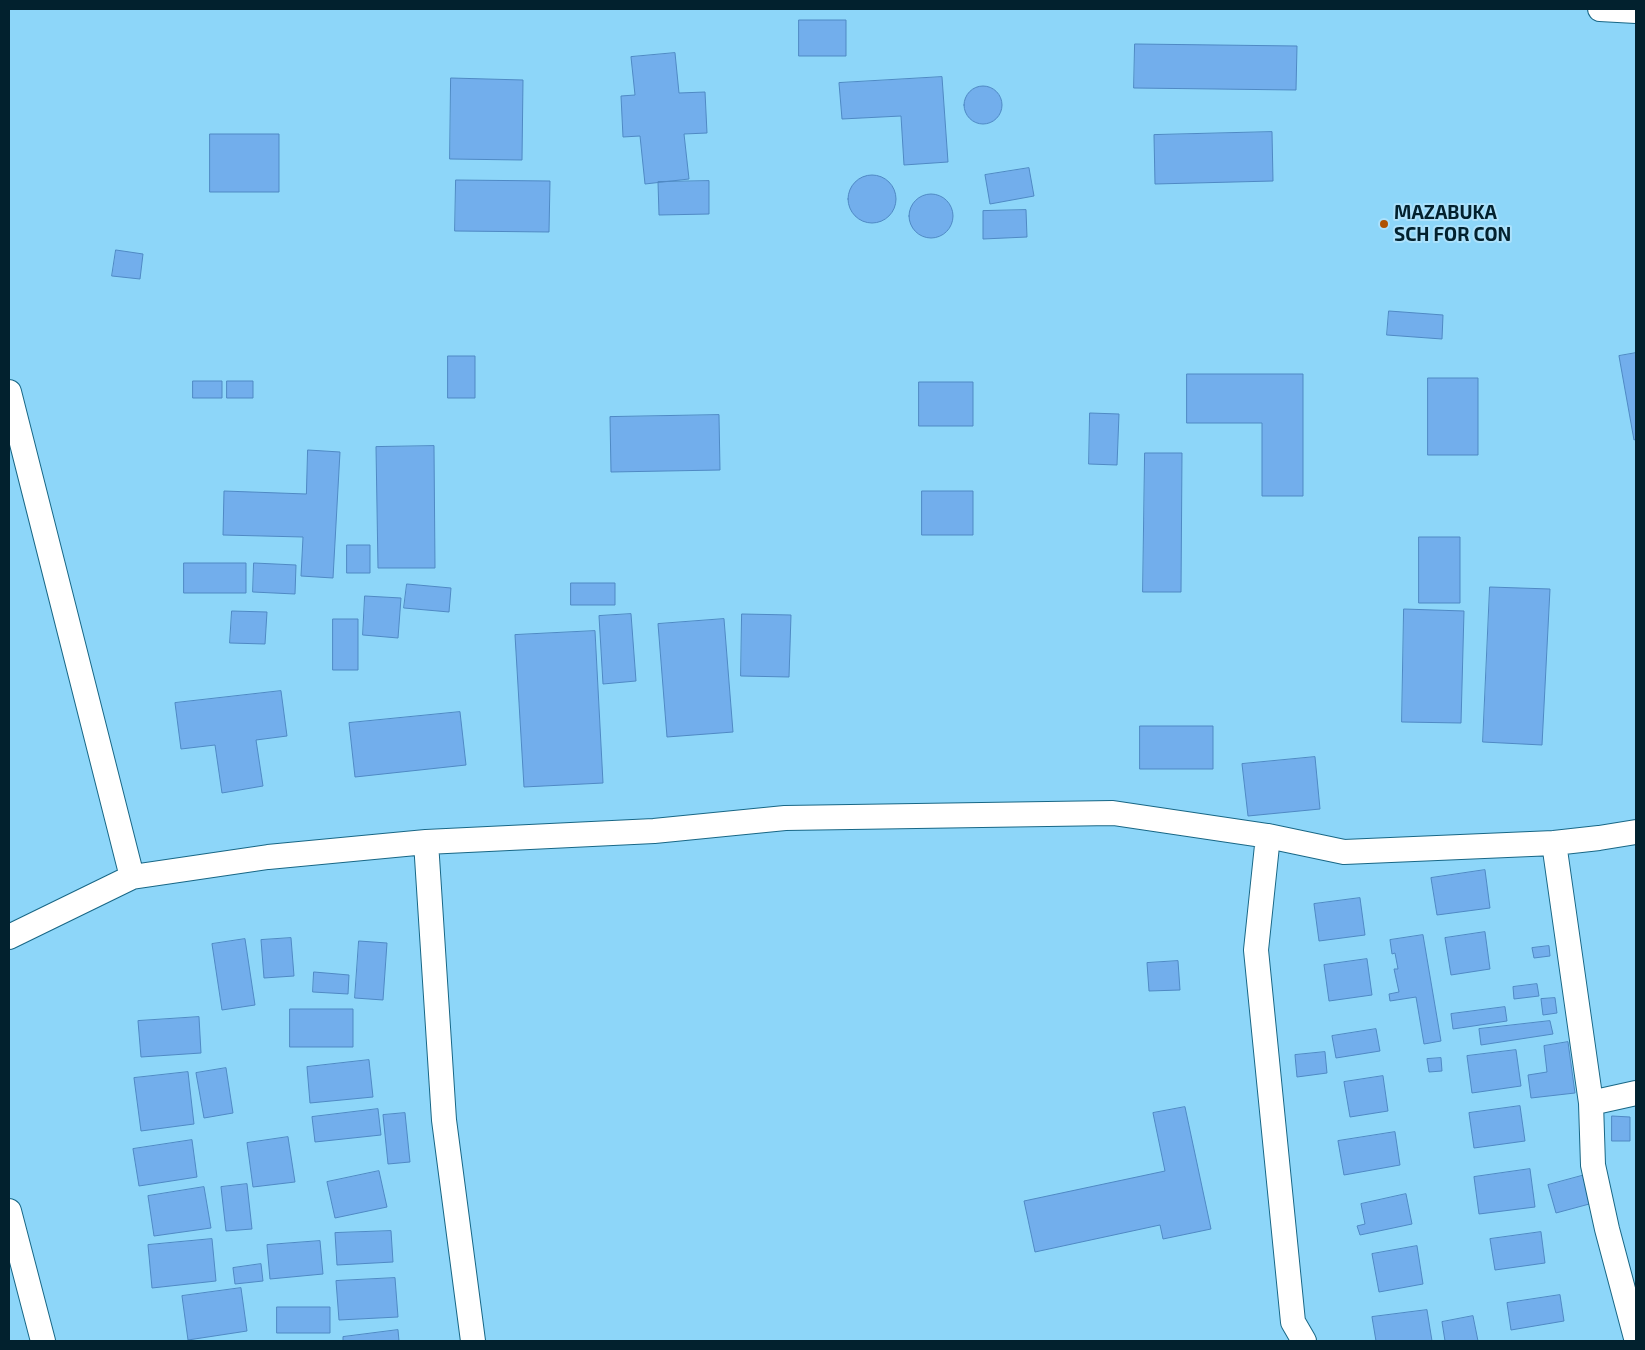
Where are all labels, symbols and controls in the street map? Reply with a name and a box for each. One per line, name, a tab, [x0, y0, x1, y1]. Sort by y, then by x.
place label: MAZABUKA SCH FOR CON	[1394, 202, 1511, 246]
marker: MAZABUKA SCH FOR CON	[1378, 218, 1390, 230]

